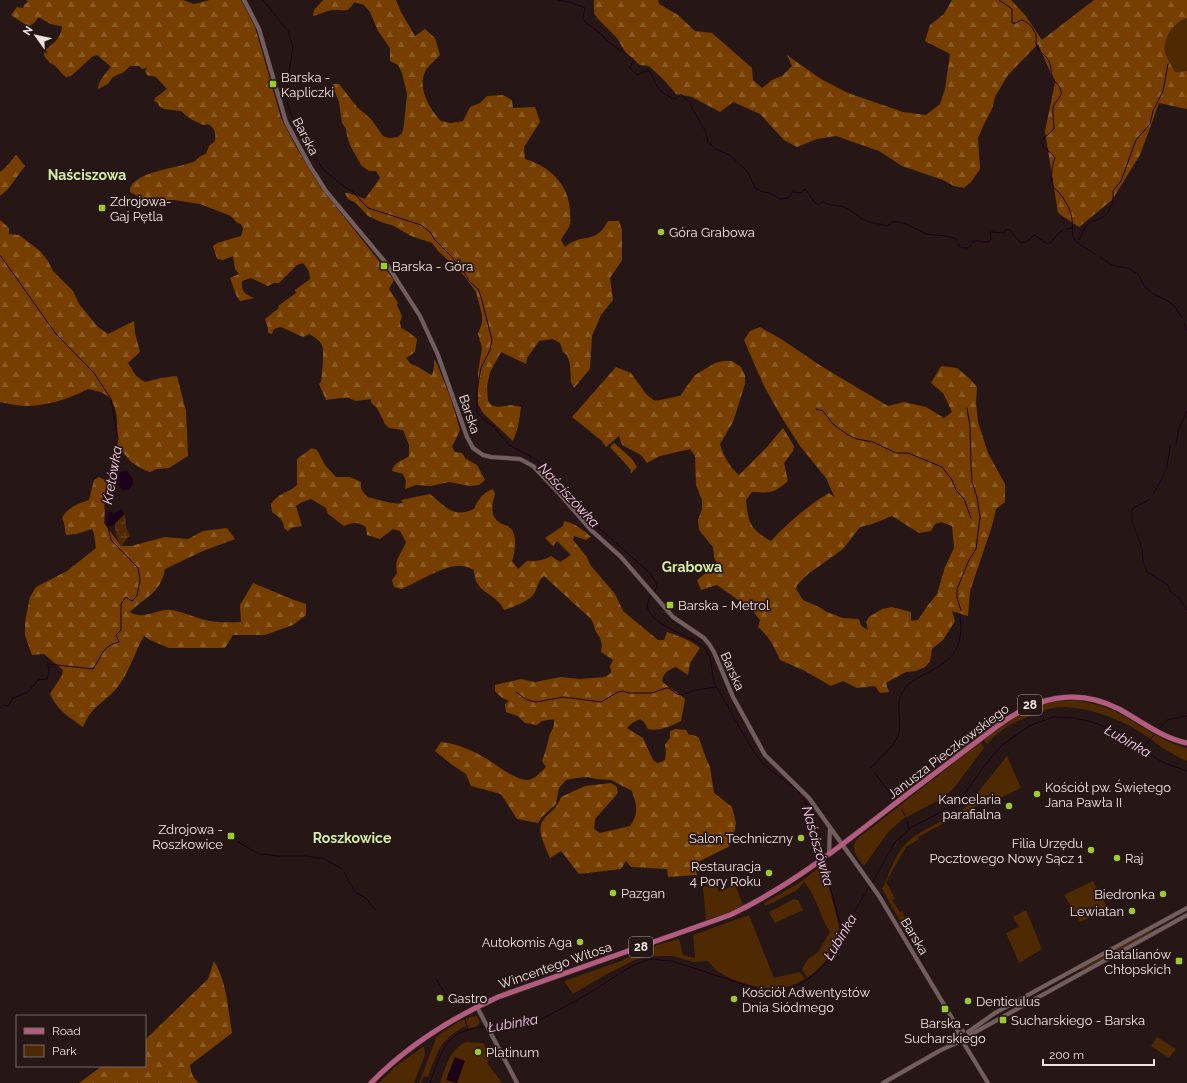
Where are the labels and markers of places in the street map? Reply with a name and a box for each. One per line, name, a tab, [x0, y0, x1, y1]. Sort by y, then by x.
place label: Barska - Kapliczki	[281, 70, 334, 100]
marker: Barska - Kapliczki	[268, 79, 278, 89]
place label: Zdrojowa- Gaj Pętla	[110, 194, 172, 224]
marker: Zdrojowa- Gaj Pętla	[97, 203, 107, 213]
place label: Góra Grabowa	[669, 225, 755, 240]
marker: Góra Grabowa	[656, 227, 666, 237]
place label: Barska - Góra	[392, 259, 473, 274]
marker: Barska - Góra	[379, 261, 389, 271]
place label: Barska - Metrol	[678, 598, 770, 613]
marker: Barska - Metrol	[665, 600, 675, 610]
place label: Kościół pw. Świętego Jana Pawła II	[1045, 779, 1171, 810]
marker: Kościół pw. Świętego Jana Pawła II	[1032, 789, 1042, 799]
place label: Kancelaria parafialna	[938, 792, 1001, 822]
marker: Kancelaria parafialna	[1004, 801, 1014, 811]
place label: Zdrojowa - Roszkowice	[152, 822, 223, 852]
marker: Zdrojowa - Roszkowice	[226, 831, 236, 841]
place label: Salon Techniczny	[689, 831, 793, 846]
marker: Salon Techniczny	[796, 833, 806, 843]
place label: Filia Urzędu Pocztowego Nowy Sącz 1	[930, 836, 1083, 866]
marker: Filia Urzędu Pocztowego Nowy Sącz 1	[1086, 845, 1096, 855]
place label: Raj	[1125, 851, 1143, 866]
marker: Raj	[1112, 853, 1122, 863]
place label: Restauracja 4 Pory Roku	[690, 859, 761, 889]
marker: Restauracja 4 Pory Roku	[764, 868, 774, 878]
place label: Pazgan	[621, 886, 665, 901]
place label: Biedronka	[1094, 887, 1155, 902]
marker: Pazgan	[608, 888, 618, 898]
marker: Biedronka	[1158, 889, 1168, 899]
place label: Lewiatan	[1070, 904, 1124, 919]
marker: Lewiatan	[1127, 906, 1137, 916]
place label: Autokomis Aga	[482, 935, 572, 950]
marker: Autokomis Aga	[575, 937, 585, 947]
place label: Batalianów Chłopskich	[1104, 947, 1171, 977]
marker: Batalianów Chłopskich	[1174, 956, 1184, 966]
place label: Kościół Adwentystów Dnia Siódmego	[742, 985, 870, 1015]
place label: Gastro	[448, 991, 487, 1006]
marker: Gastro	[435, 993, 445, 1003]
marker: Kościół Adwentystów Dnia Siódmego	[729, 994, 739, 1004]
place label: Denticulus	[976, 994, 1040, 1009]
marker: Denticulus	[963, 996, 973, 1006]
marker: Barska - Sucharskiego	[940, 1004, 950, 1014]
place label: Sucharskiego - Barska	[1011, 1013, 1145, 1028]
marker: Sucharskiego - Barska	[998, 1015, 1008, 1025]
place label: Barska - Sucharskiego	[904, 1016, 986, 1046]
place label: Platinum	[486, 1045, 539, 1060]
marker: Platinum	[473, 1047, 483, 1057]

